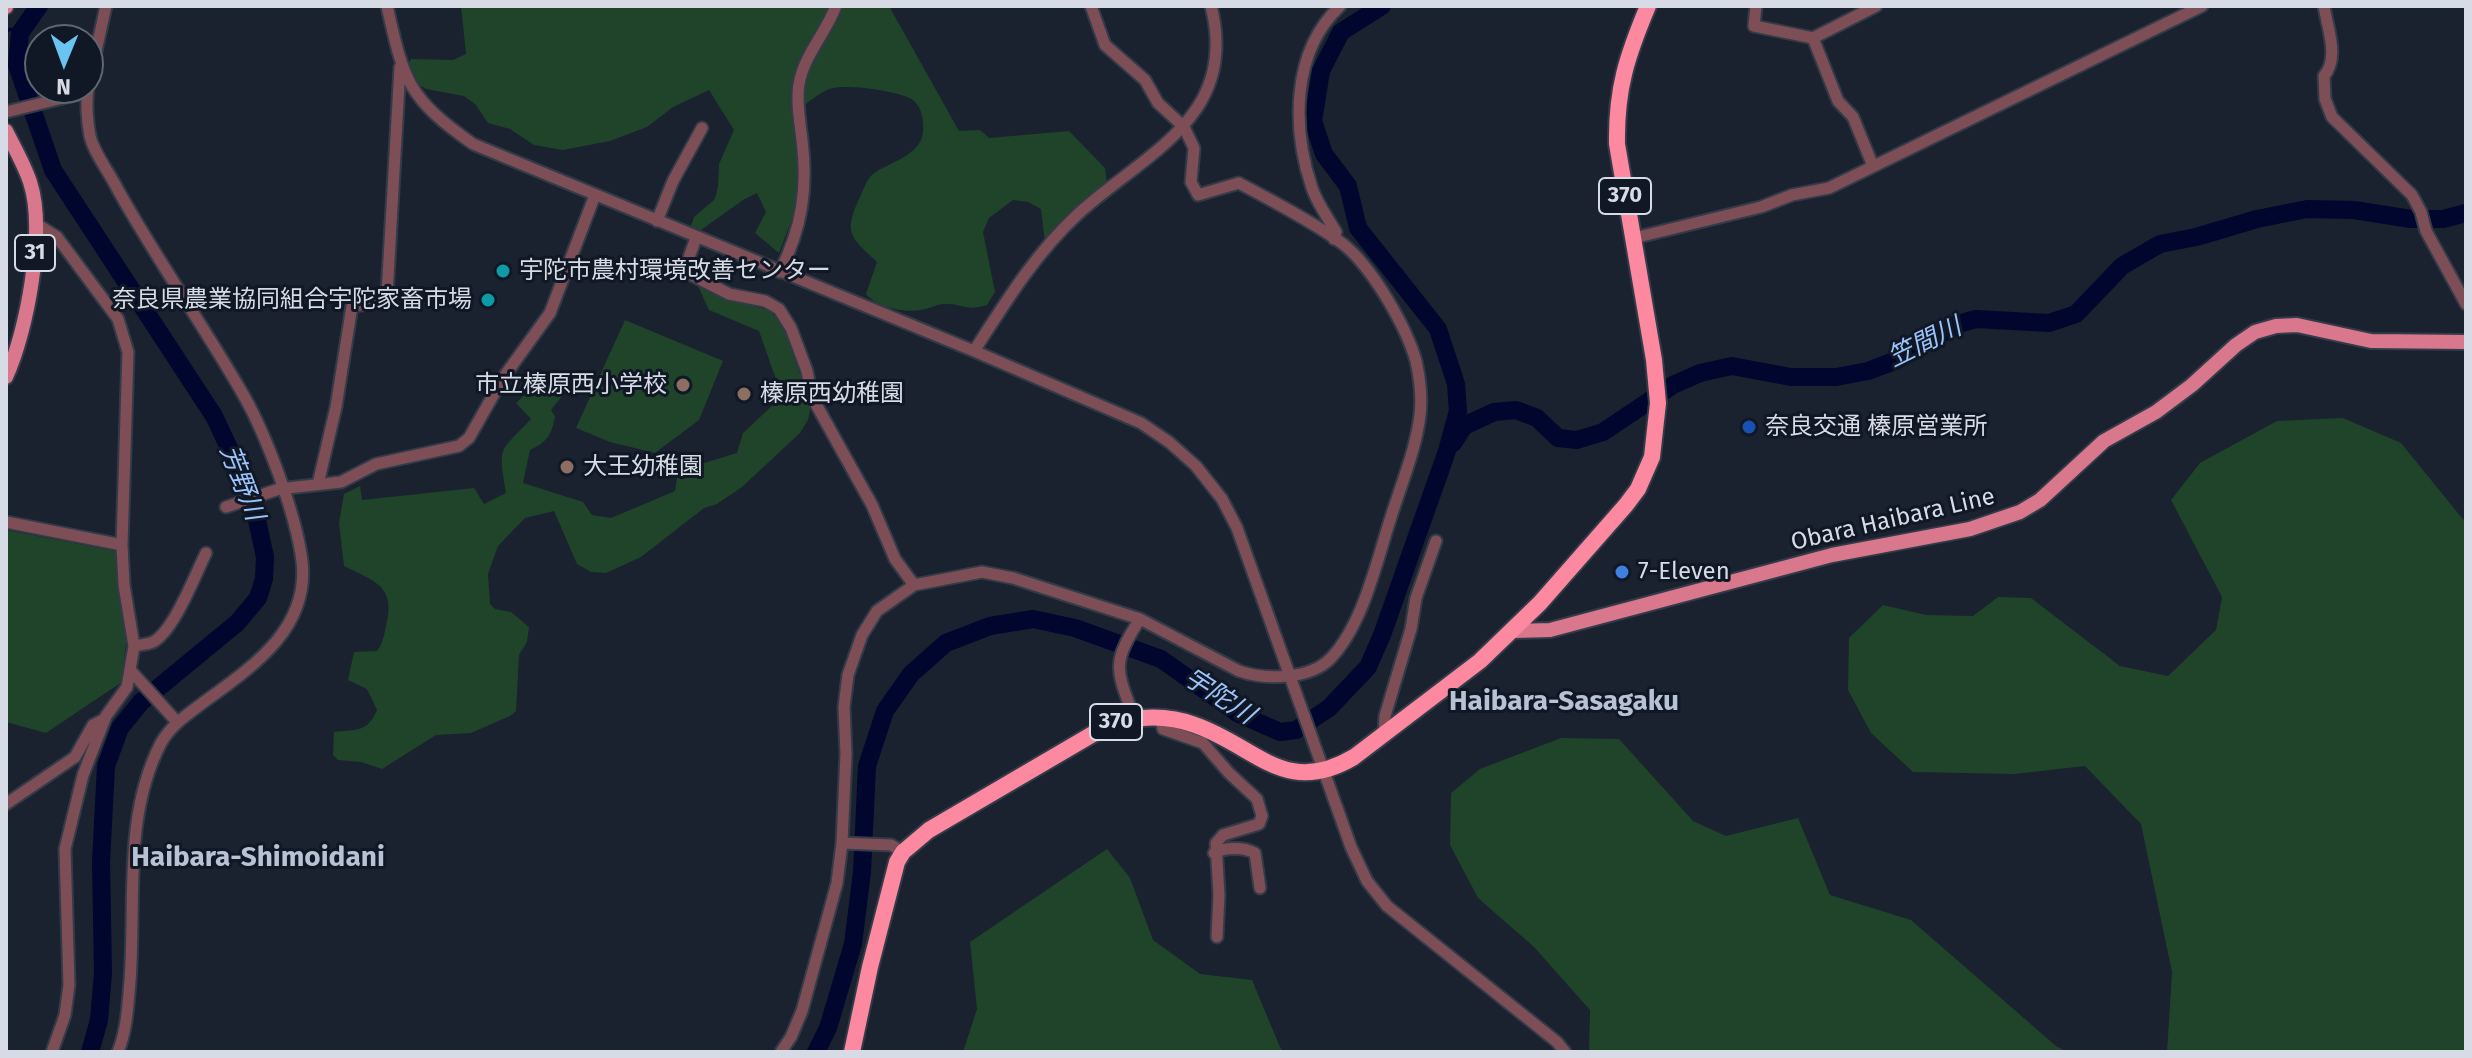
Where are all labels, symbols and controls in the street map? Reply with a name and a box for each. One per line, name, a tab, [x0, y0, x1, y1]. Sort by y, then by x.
north arrow	[24, 24, 104, 104]
text: N	[56, 73, 71, 100]
road number: 370	[1599, 178, 1651, 214]
road number: 31	[15, 235, 55, 271]
place label: 宇陀市農村環境改善センター	[519, 257, 831, 285]
marker: 宇陀市農村環境改善センター	[494, 262, 512, 280]
place label: 奈良県農業協同組合宇陀家畜市場	[112, 286, 472, 314]
marker: 奈良県農業協同組合宇陀家畜市場	[479, 291, 497, 309]
water label: 笠間川	[1883, 312, 1967, 374]
place label: 市立榛原西小学校	[475, 371, 667, 399]
marker: 市立榛原西小学校	[674, 376, 692, 394]
place label: 榛原西幼稚園	[760, 380, 904, 408]
marker: 榛原西幼稚園	[735, 385, 753, 403]
place label: 奈良交通 榛原営業所	[1765, 413, 1987, 441]
marker: 奈良交通 榛原営業所	[1740, 418, 1758, 436]
water label: 芳野川	[212, 441, 270, 525]
place label: 大王幼稚園	[583, 453, 703, 481]
marker: 大王幼稚園	[558, 458, 576, 476]
street label: Obara Haibara Line	[1788, 483, 1998, 557]
place label: 7-Eleven	[1638, 558, 1730, 586]
marker: 7-Eleven	[1613, 563, 1631, 581]
water label: 宇陀川	[1178, 663, 1260, 731]
district label: Haibara-Sasagaku	[1449, 685, 1679, 719]
road number: 370	[1090, 704, 1142, 740]
district label: Haibara-Shimoidani	[131, 841, 385, 875]

